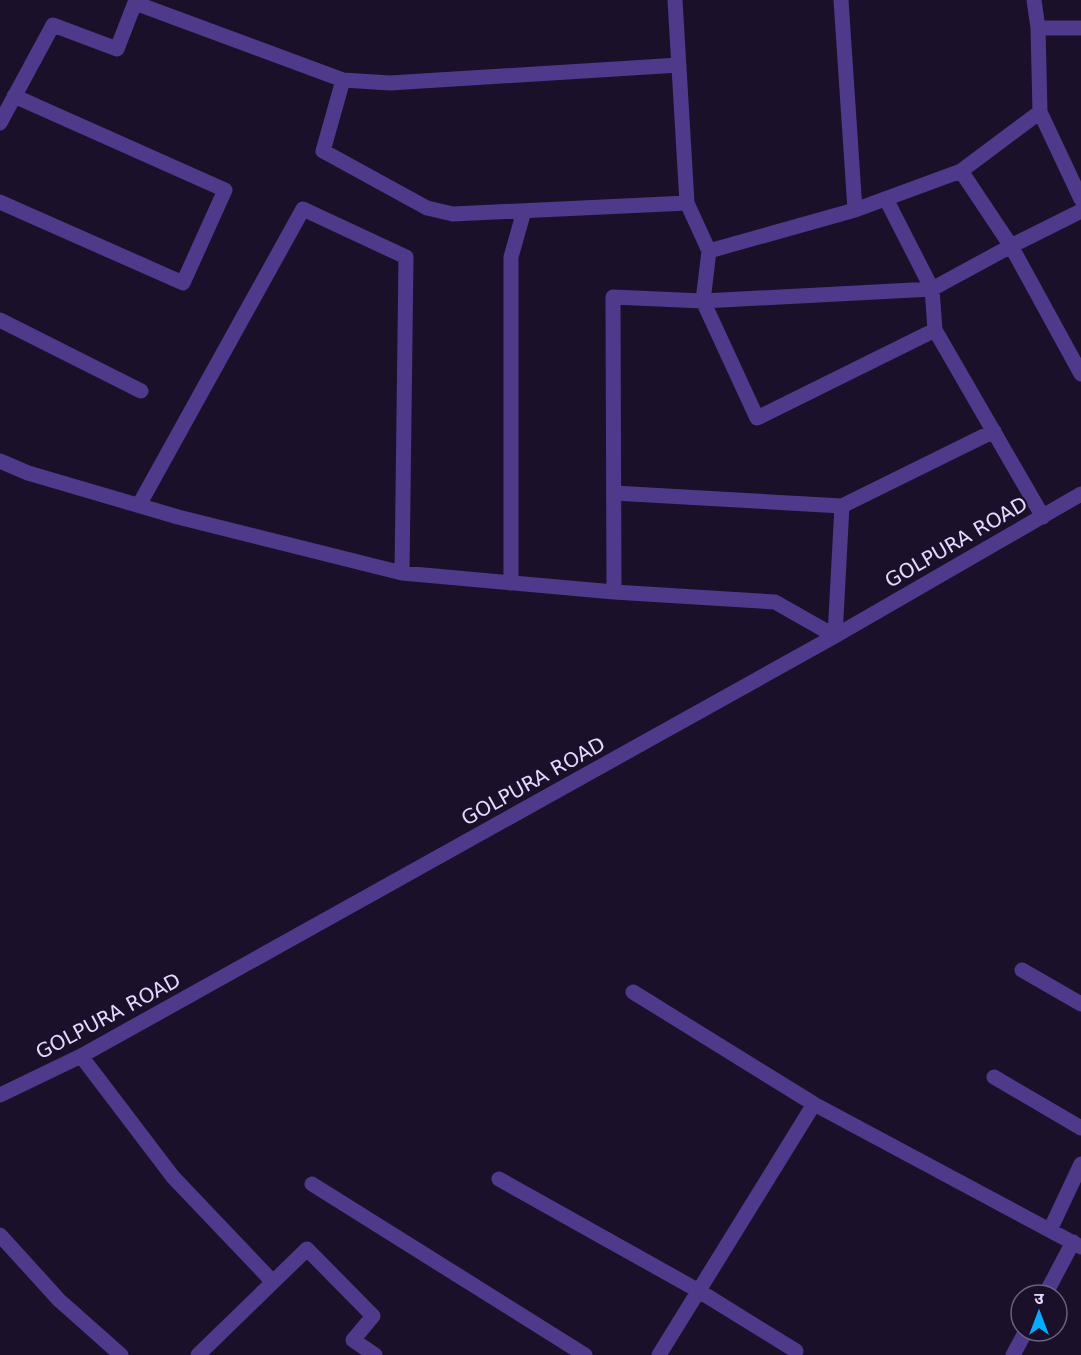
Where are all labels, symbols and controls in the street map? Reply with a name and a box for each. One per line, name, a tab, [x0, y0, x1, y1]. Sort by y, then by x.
street label: GOLPURA ROAD	[880, 491, 1032, 593]
street label: GOLPURA ROAD	[457, 732, 609, 830]
street label: GOLPURA ROAD	[31, 968, 185, 1064]
north arrow	[1009, 1283, 1069, 1343]
text: उ	[1034, 1289, 1044, 1308]

